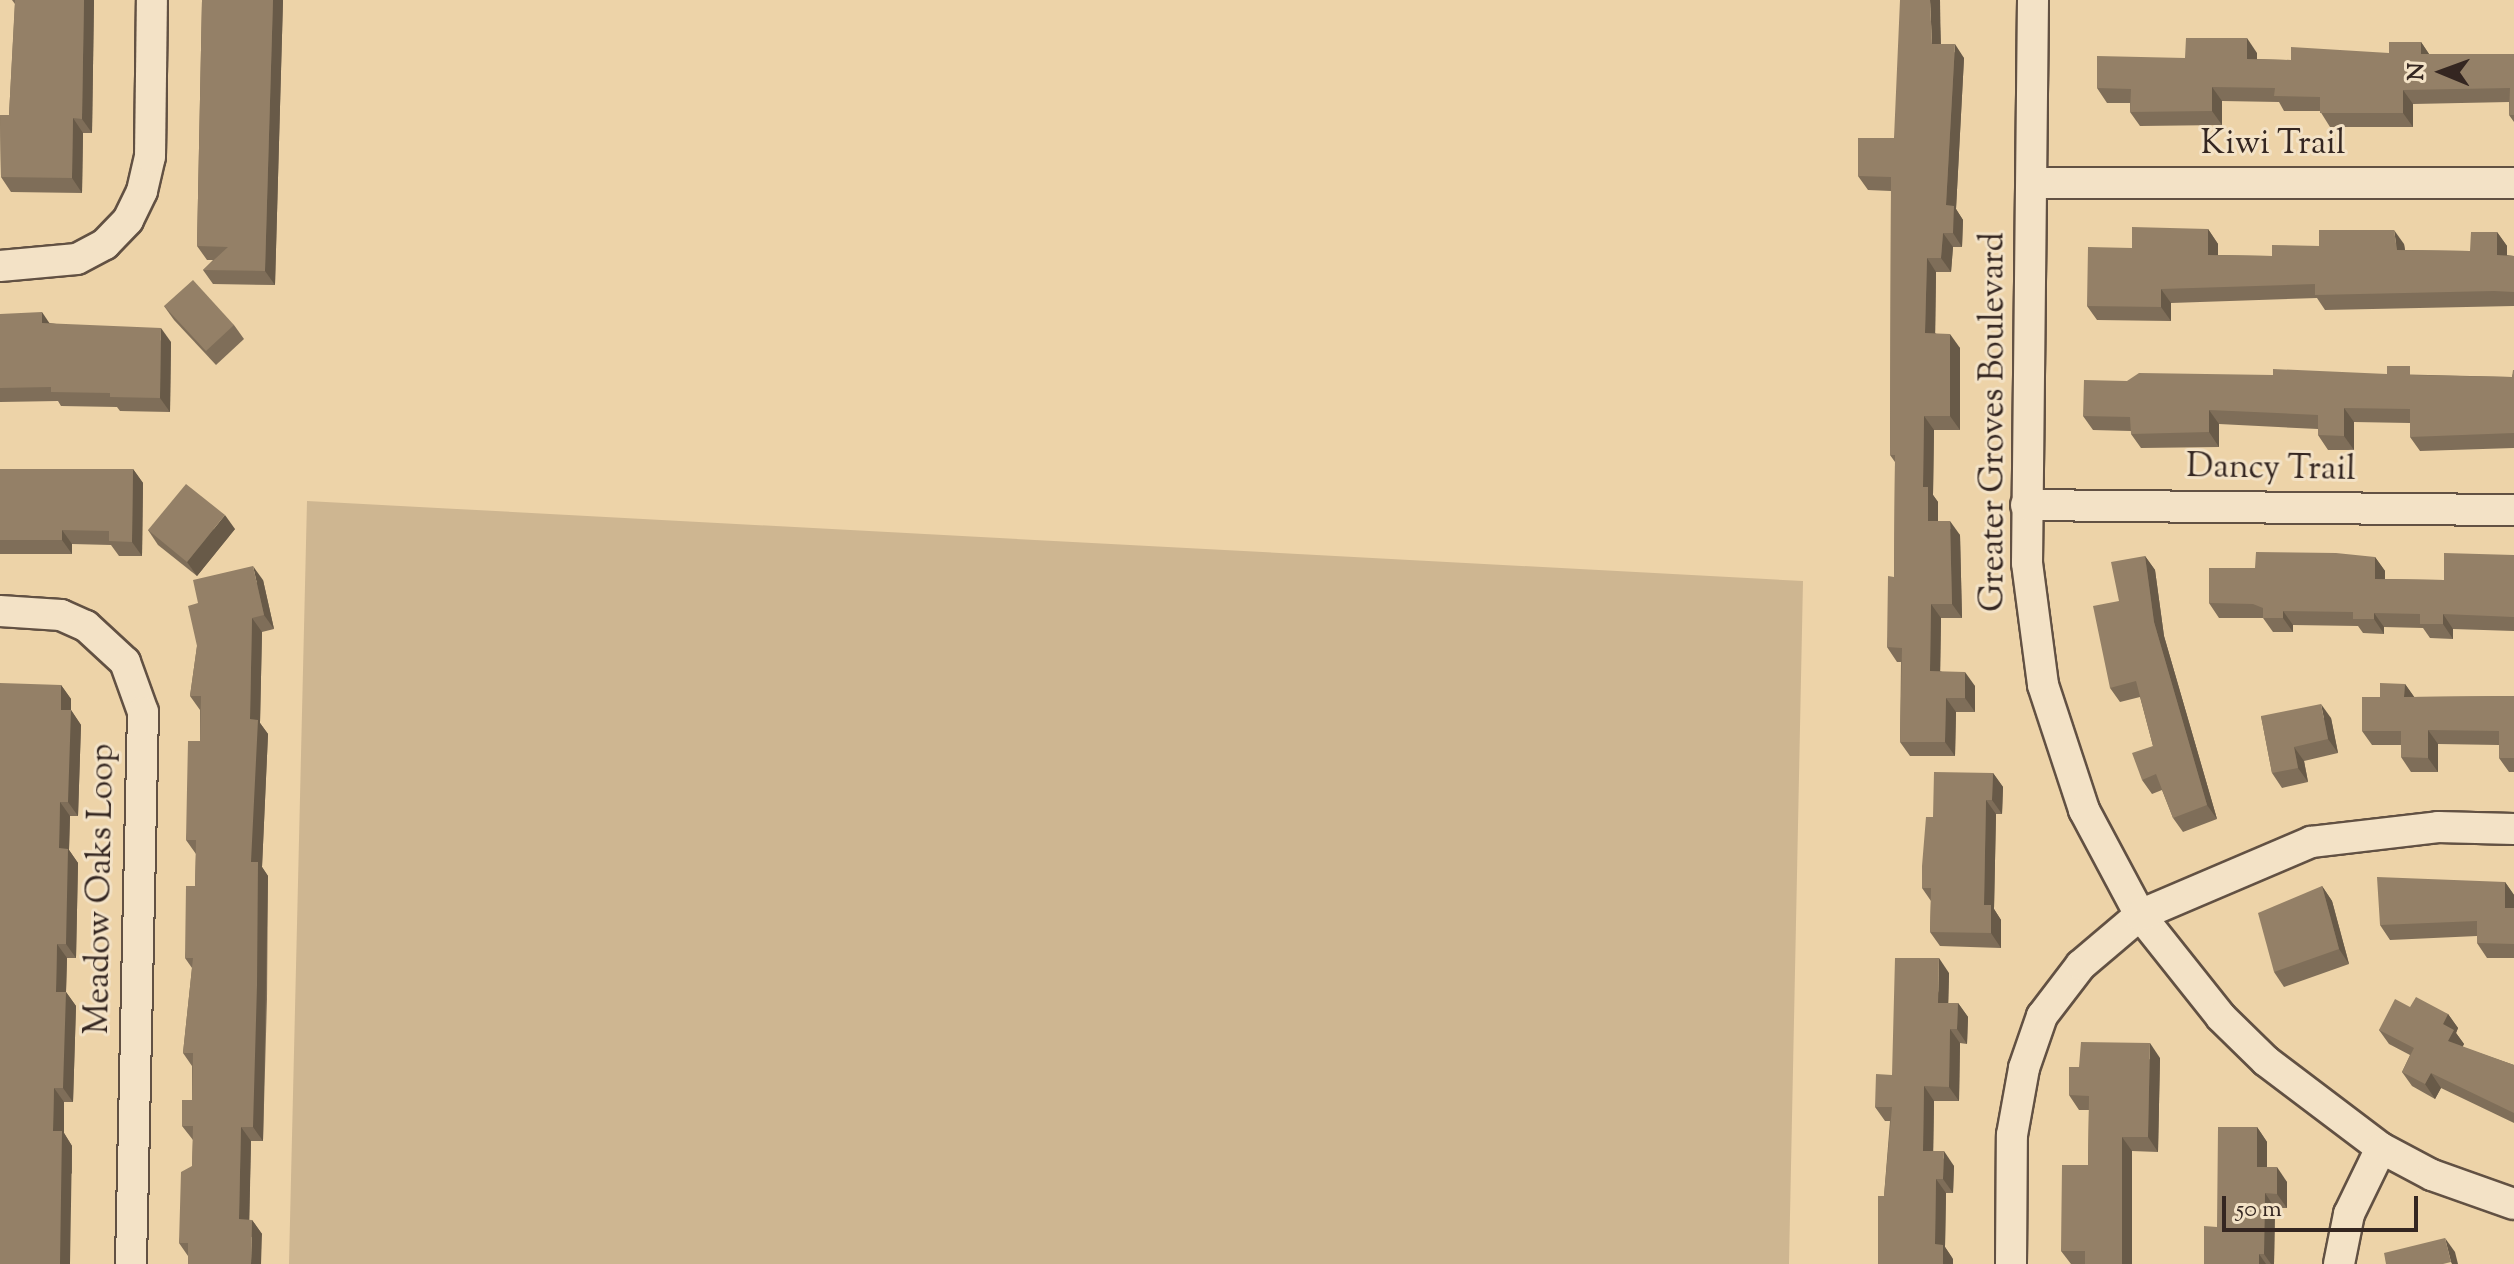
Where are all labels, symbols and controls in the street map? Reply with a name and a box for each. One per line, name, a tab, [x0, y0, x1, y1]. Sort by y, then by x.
north arrow	[2402, 32, 2482, 112]
text: N	[2402, 63, 2434, 81]
street label: Kiwi Trail	[2201, 125, 2345, 165]
street label: Greater Groves Boulevard	[1974, 232, 2014, 612]
street label: Dancy Trail	[2186, 447, 2356, 491]
street label: Meadow Oaks Loop	[78, 743, 124, 1035]
scale bar	[2226, 1180, 2422, 1230]
text: 50 m	[2236, 1193, 2282, 1227]

